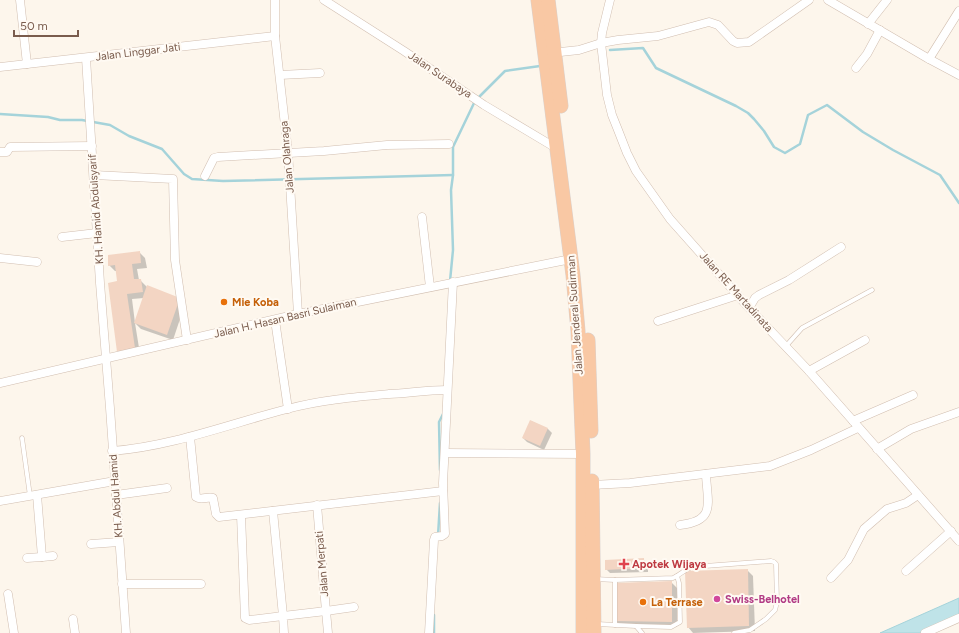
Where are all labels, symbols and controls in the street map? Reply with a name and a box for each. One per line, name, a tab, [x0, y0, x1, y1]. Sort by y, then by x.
scale bar	[14, 12, 78, 38]
text: 50 m	[20, 19, 48, 33]
street label: Jalan Linggar Jati	[95, 40, 181, 64]
street label: Jalan Surabaya	[406, 49, 474, 101]
street label: Jalan Olahraga	[277, 120, 297, 194]
street label: KH. Hamid Abdulsyarif	[86, 152, 106, 265]
street label: Jalan RE Martadinata	[697, 249, 775, 335]
street label: Jalan Jenderal Sudirman	[564, 255, 586, 375]
street label: Jalan H. Hasan Basri Sulaiman	[212, 295, 358, 341]
place label: Mie Koba	[232, 296, 279, 309]
marker: Mie Koba	[219, 297, 229, 307]
street label: KH. Abdul Hamid	[107, 454, 125, 538]
street label: Jalan Merpati	[313, 531, 331, 597]
place label: Apotek Wijaya	[632, 558, 707, 571]
marker: Apotek Wijaya	[619, 559, 629, 569]
place label: Swiss-Belhotel	[725, 593, 800, 606]
marker: Swiss-Belhotel	[712, 594, 722, 604]
place label: La Terrase	[651, 596, 703, 609]
marker: La Terrase	[638, 597, 648, 607]

